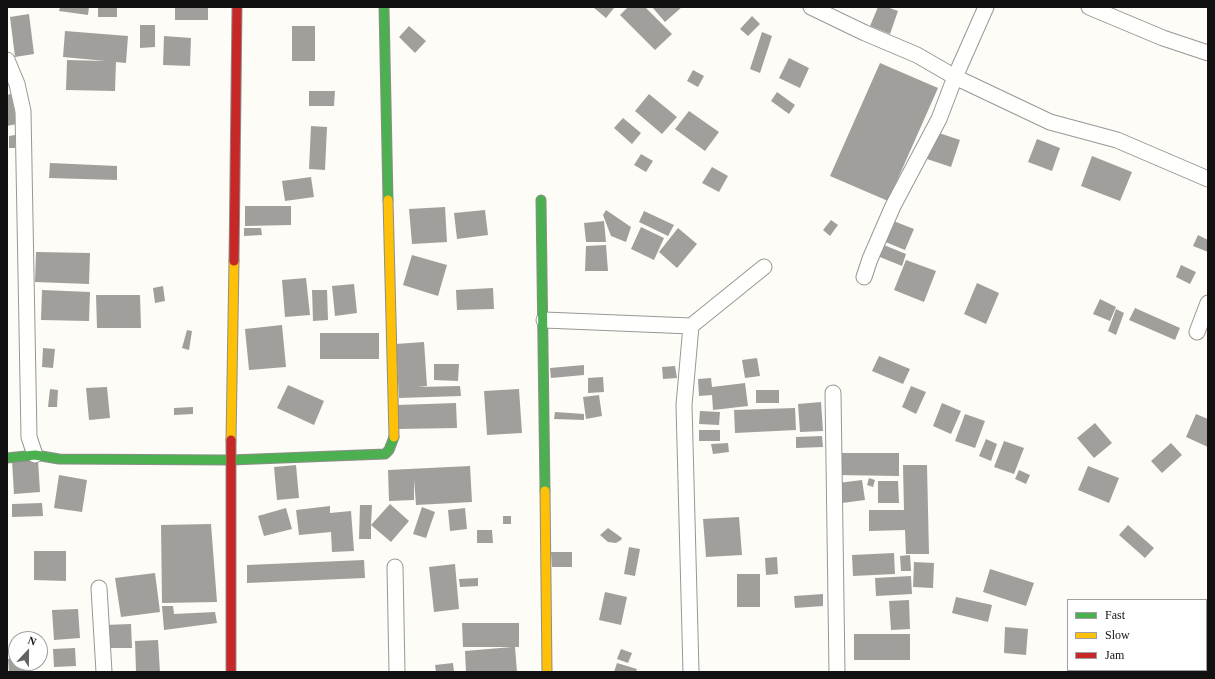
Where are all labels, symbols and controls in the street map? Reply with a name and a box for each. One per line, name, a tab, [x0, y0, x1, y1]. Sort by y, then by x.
legend	[1067, 599, 1207, 671]
text: Fast	[1105, 608, 1125, 622]
text: Slow	[1105, 628, 1130, 642]
north arrow	[8, 631, 48, 671]
text: N	[26, 634, 38, 648]
text: Jam	[1105, 648, 1124, 662]

